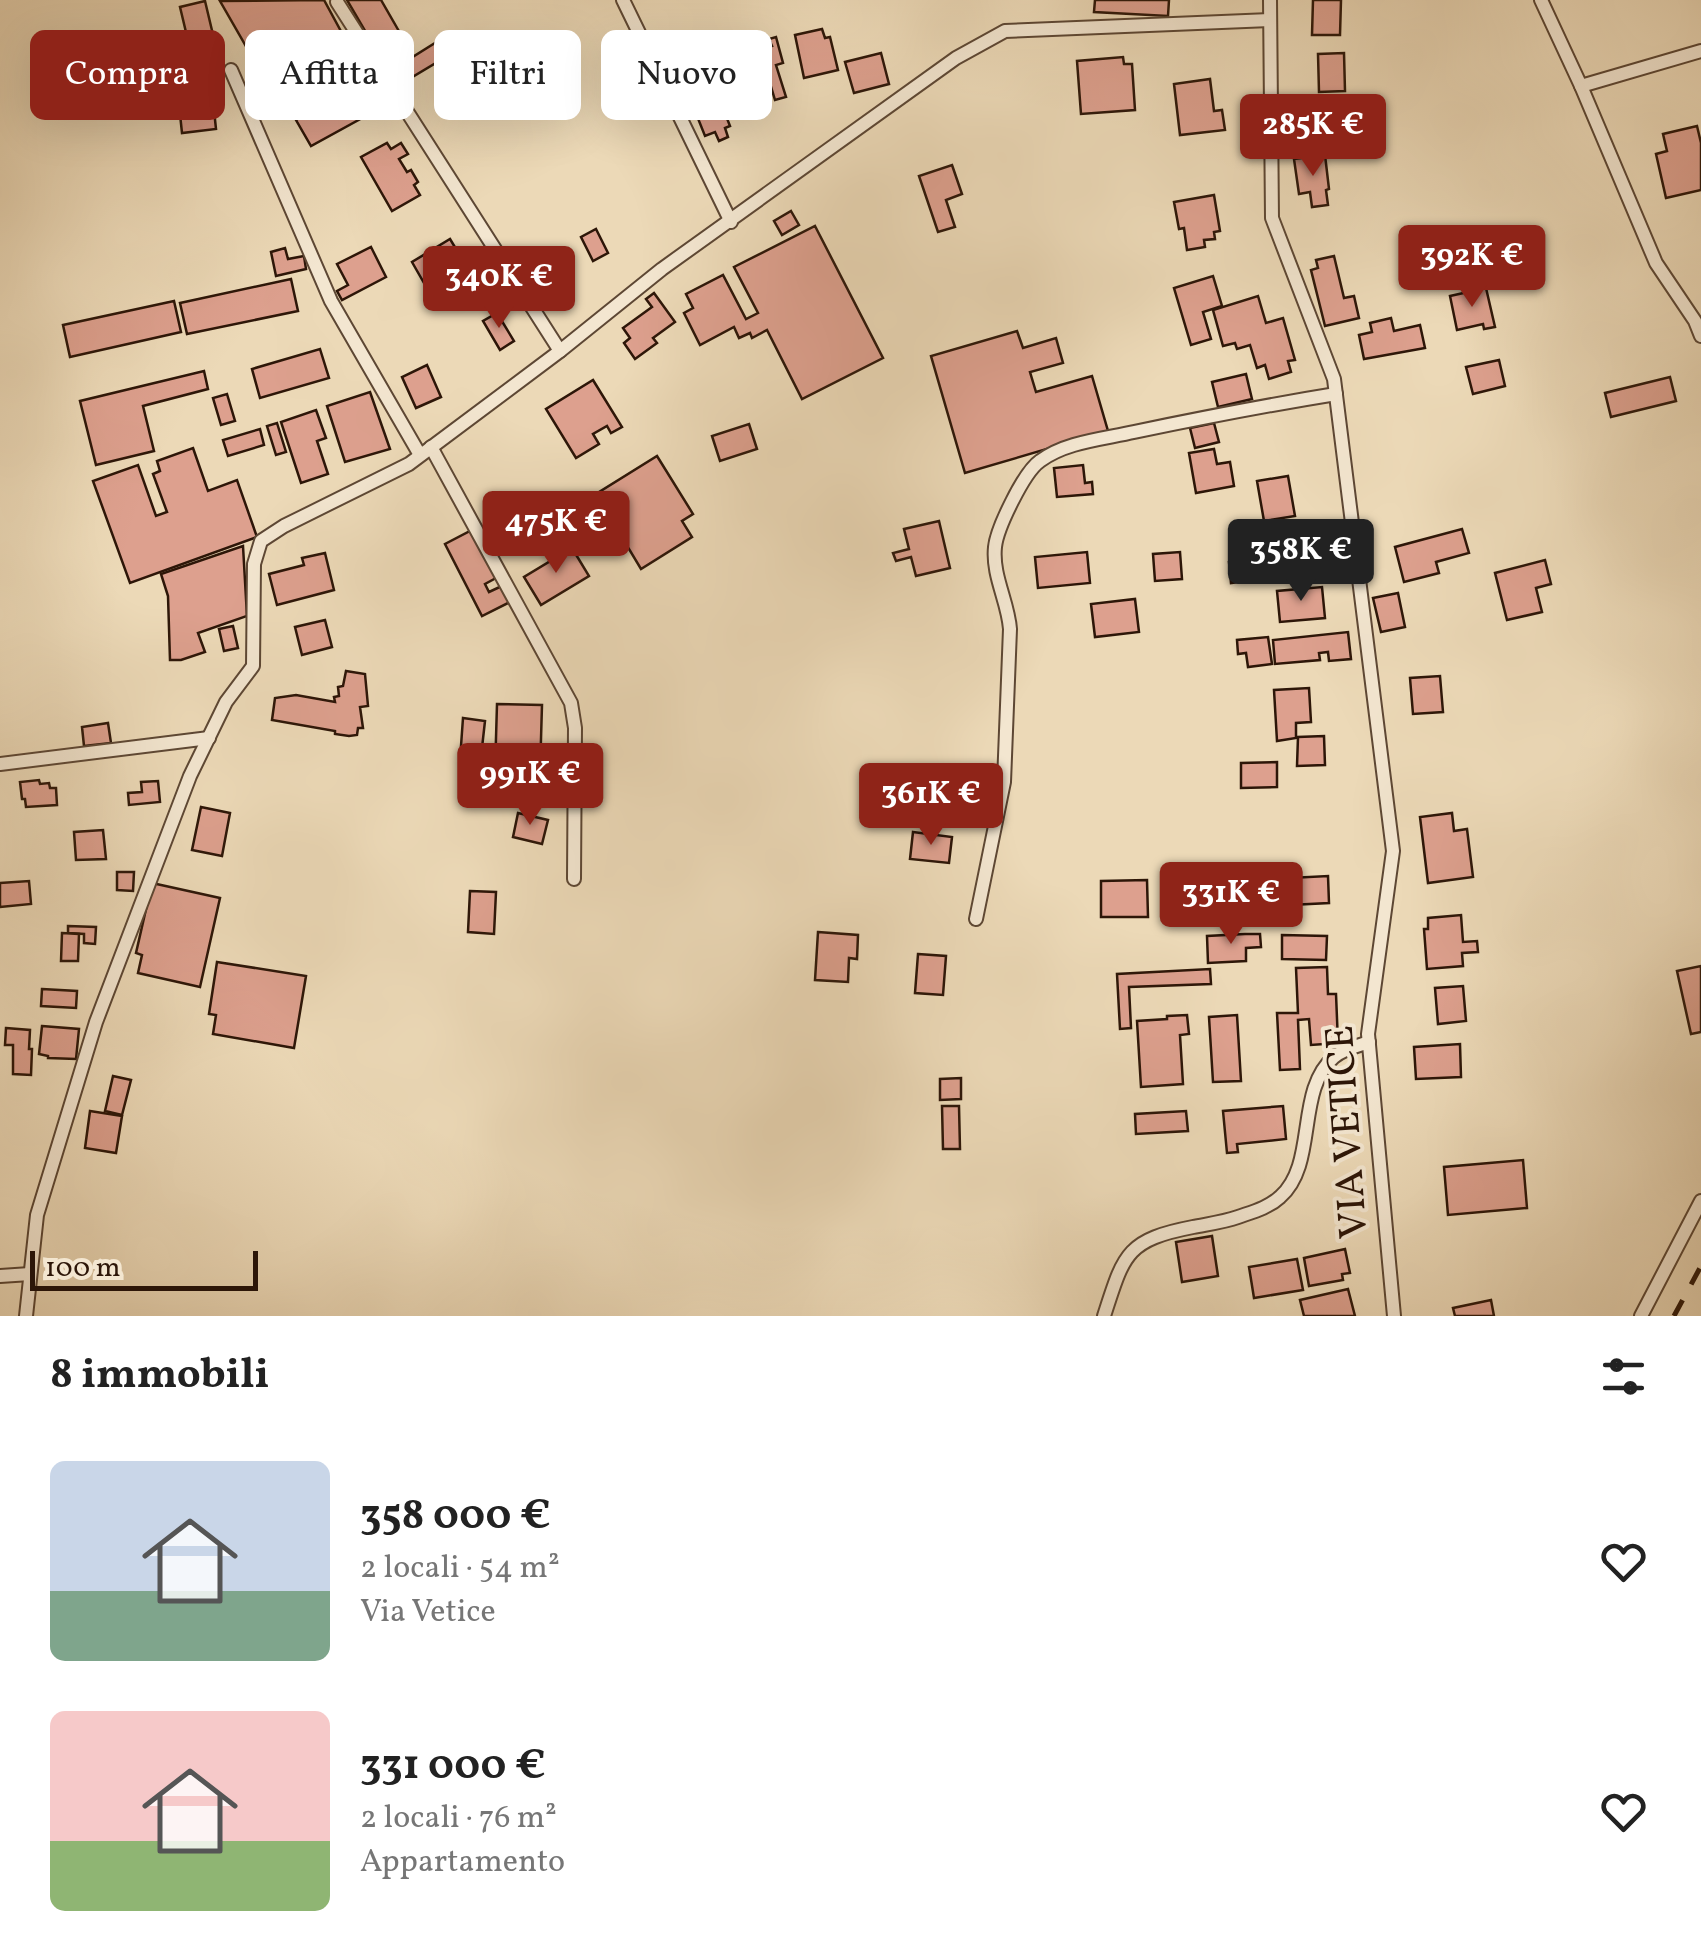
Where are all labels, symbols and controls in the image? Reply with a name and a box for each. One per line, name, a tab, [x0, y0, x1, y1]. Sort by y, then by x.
chip: Compra	[30, 30, 225, 120]
chip: Affitta	[245, 30, 414, 120]
chip: Filtri	[434, 30, 581, 120]
chip: Nuovo	[601, 30, 772, 120]
pin: 285K €	[1232, 94, 1394, 179]
text: 285K €	[1262, 104, 1364, 148]
pin: 392K €	[1391, 225, 1553, 310]
text: 392K €	[1420, 235, 1524, 279]
pin: 340K €	[418, 246, 580, 331]
text: 340K €	[445, 256, 553, 300]
pin: 475K €	[475, 491, 637, 576]
text: 475K €	[505, 501, 607, 545]
pin: 358K €	[1220, 519, 1382, 604]
text: 358K €	[1250, 529, 1352, 573]
pin: 991K €	[449, 743, 611, 828]
text: 991K €	[479, 753, 581, 797]
pin: 361K €	[850, 763, 1012, 848]
text: 361K €	[881, 773, 981, 817]
pin: 331K €	[1150, 862, 1312, 947]
text: 331K €	[1182, 872, 1280, 916]
street label: VIA VETICE	[1314, 1023, 1384, 1241]
scale bar	[30, 1246, 258, 1290]
text: 100 m	[45, 1249, 120, 1288]
text: 8 immobili	[50, 1347, 269, 1406]
icon: filters	[1596, 1349, 1651, 1404]
text: 358 000 €	[360, 1488, 551, 1547]
icon: home	[130, 1501, 250, 1621]
icon: heart	[1596, 1534, 1651, 1589]
text: 2 locali · 54 m²	[360, 1547, 560, 1591]
text: Via Vetice	[360, 1591, 496, 1635]
text: 331 000 €	[360, 1738, 546, 1797]
icon: home	[130, 1751, 250, 1871]
icon: heart	[1596, 1784, 1651, 1839]
text: 2 locali · 76 m²	[360, 1797, 557, 1841]
text: Appartamento	[360, 1841, 565, 1885]

